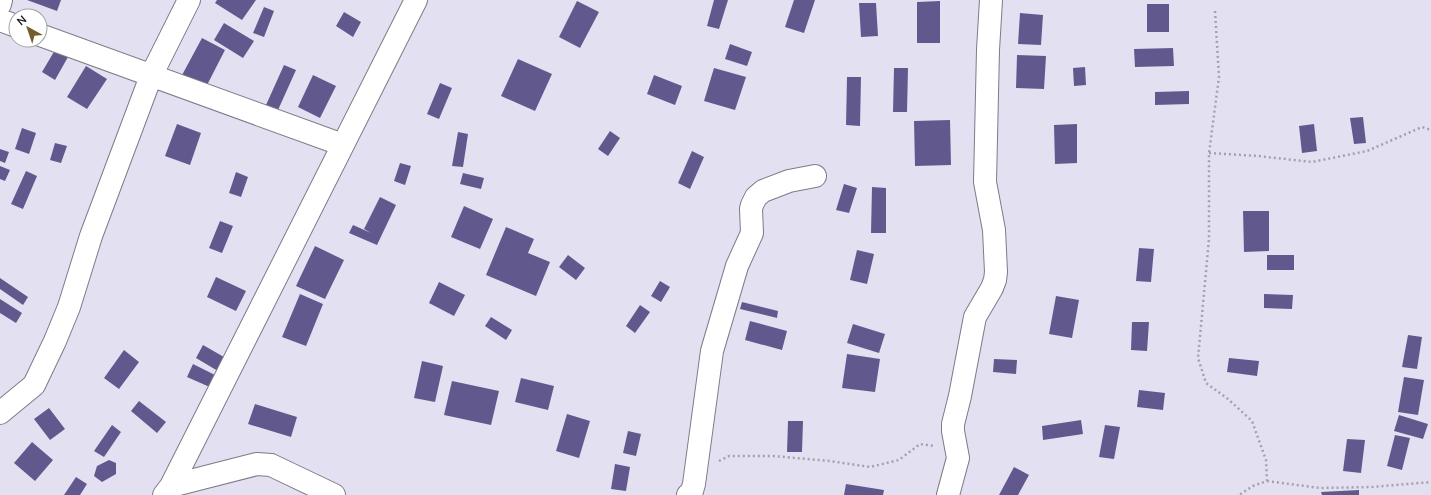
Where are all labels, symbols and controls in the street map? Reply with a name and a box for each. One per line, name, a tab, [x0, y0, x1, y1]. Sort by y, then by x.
north arrow	[8, 8, 48, 48]
text: N	[14, 12, 30, 29]

